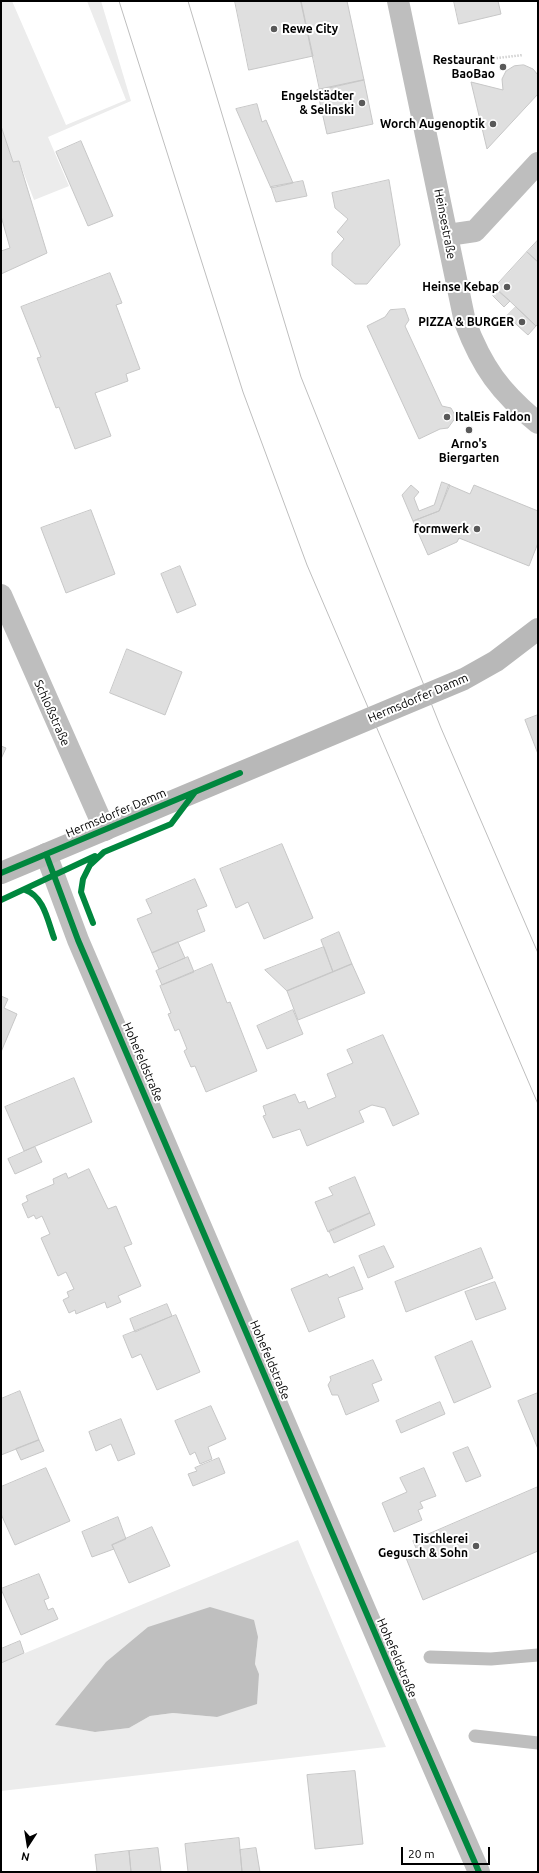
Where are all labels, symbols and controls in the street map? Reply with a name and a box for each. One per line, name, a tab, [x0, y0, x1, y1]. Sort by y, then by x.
place label: Rewe City	[282, 22, 338, 36]
marker: Rewe City	[269, 24, 279, 34]
place label: Restaurant BaoBao	[433, 53, 495, 81]
marker: Restaurant BaoBao	[498, 62, 508, 72]
place label: Engelstädter & Selinski	[281, 89, 354, 117]
marker: Engelstädter & Selinski	[357, 98, 367, 108]
place label: Worch Augenoptik	[380, 117, 485, 131]
marker: Worch Augenoptik	[488, 119, 498, 129]
street label: Heinsestraße	[431, 188, 459, 260]
place label: Heinse Kebap	[422, 280, 499, 294]
marker: Heinse Kebap	[502, 282, 512, 292]
place label: PIZZA & BURGER	[418, 315, 514, 329]
marker: PIZZA & BURGER	[517, 317, 527, 327]
place label: ItalEis Faldon	[455, 410, 531, 424]
marker: ItalEis Faldon	[442, 412, 452, 422]
marker: Arno's Biergarten	[464, 425, 474, 435]
place label: Arno's Biergarten	[439, 437, 499, 465]
place label: formwerk	[414, 522, 469, 536]
marker: formwerk	[472, 524, 482, 534]
street label: Hermsdorfer Damm	[366, 670, 470, 726]
street label: Schloßstraße	[31, 678, 73, 748]
street label: Hermsdorfer Damm	[64, 785, 168, 841]
street label: Hohefeldstraße	[120, 1020, 166, 1104]
street label: Hohefeldstraße	[247, 1318, 293, 1402]
place label: Tischlerei Gegusch & Sohn	[378, 1532, 468, 1560]
marker: Tischlerei Gegusch & Sohn	[471, 1541, 481, 1551]
street label: Hohefeldstraße	[374, 1616, 420, 1700]
north arrow	[8, 1825, 48, 1865]
scale bar	[403, 1839, 492, 1865]
text: 20 m	[408, 1847, 435, 1860]
text: N	[20, 1850, 31, 1863]

